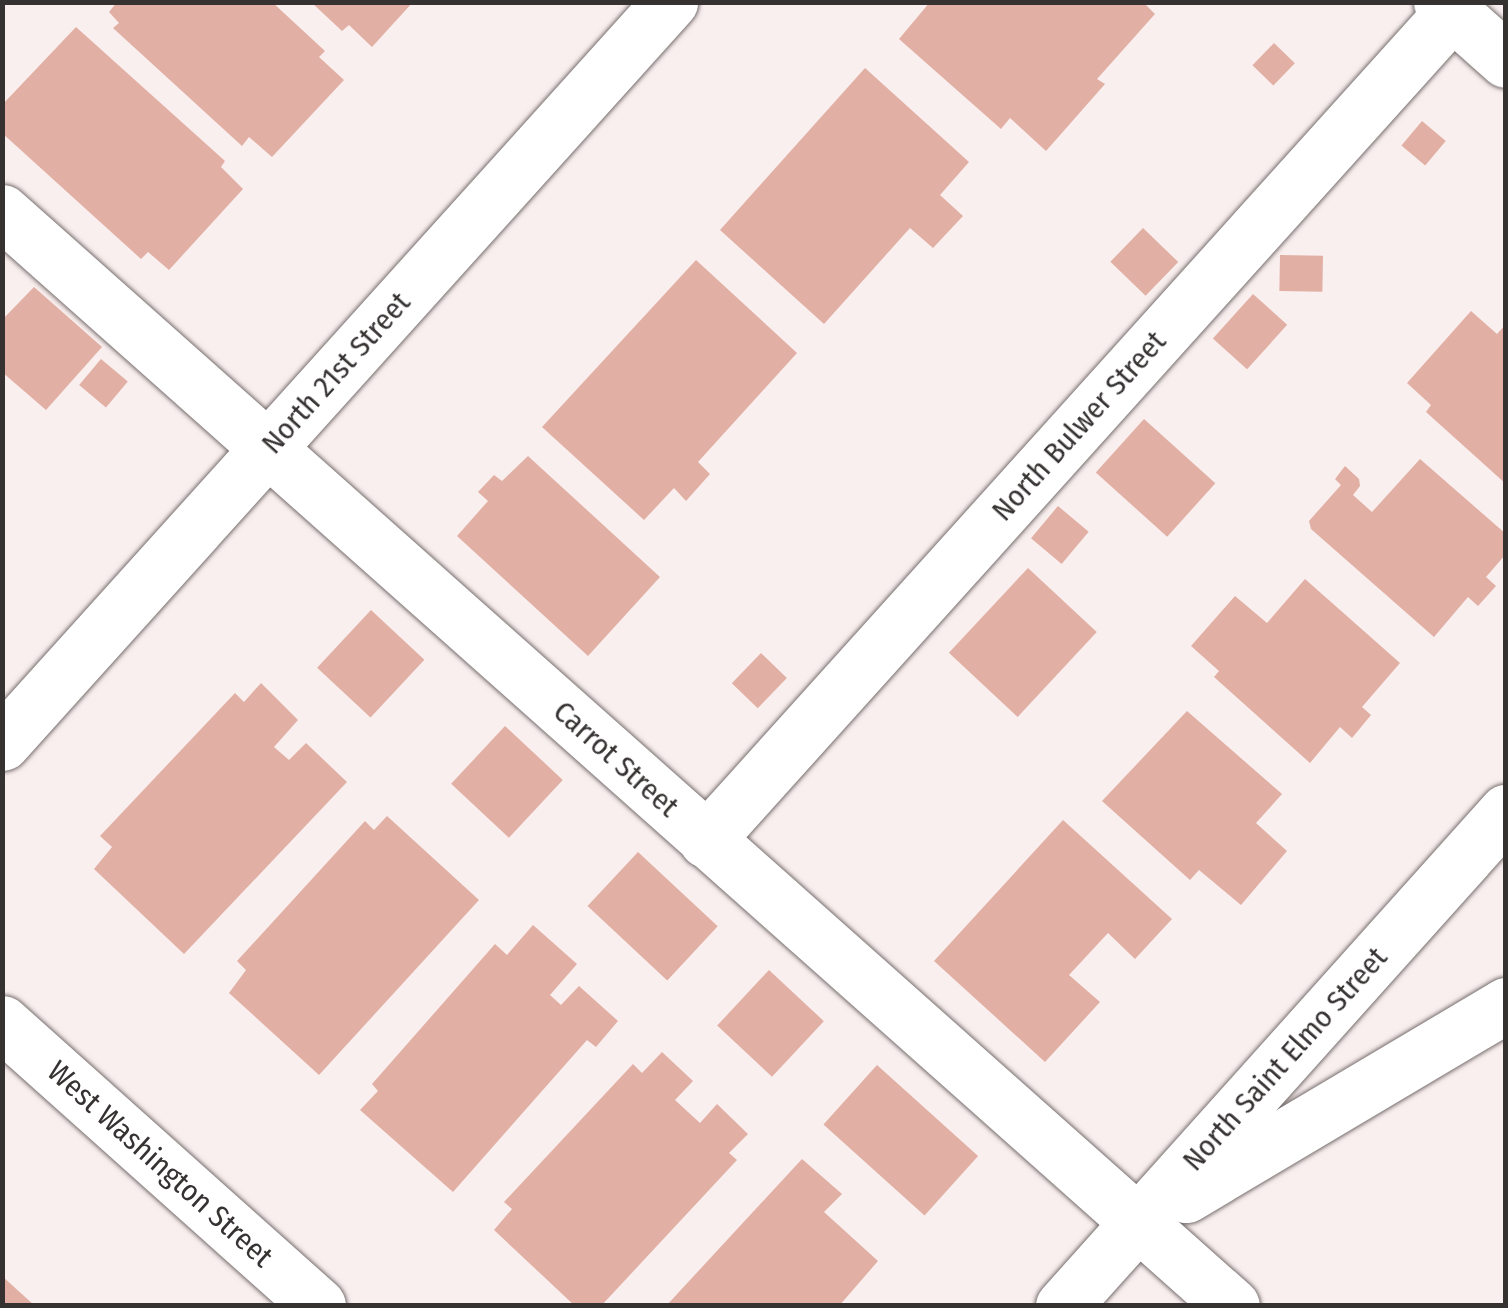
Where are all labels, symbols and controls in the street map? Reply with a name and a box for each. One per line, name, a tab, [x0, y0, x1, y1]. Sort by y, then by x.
street label: North 21st Street	[254, 285, 418, 461]
street label: North Bulwer Street	[984, 324, 1174, 528]
street label: Carrot Street	[546, 693, 686, 825]
street label: North Saint Elmo Street	[1175, 940, 1395, 1178]
street label: West Washington Street	[40, 1053, 280, 1275]

